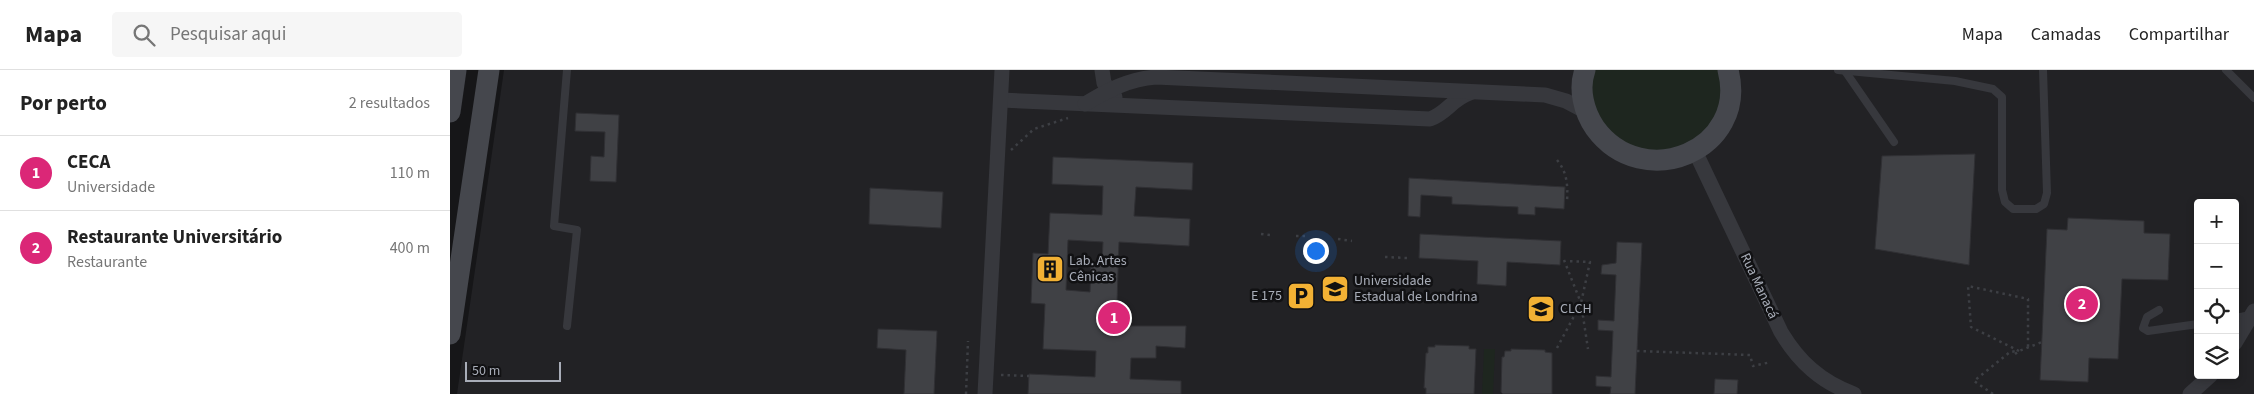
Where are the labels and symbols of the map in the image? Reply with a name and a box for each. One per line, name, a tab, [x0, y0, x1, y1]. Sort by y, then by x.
your location	[1303, 238, 1329, 264]
street label: Rua Manacá	[1735, 250, 1783, 322]
place label: Lab. Artes Cênicas	[1069, 251, 1127, 287]
building icon: Lab. Artes Cênicas	[1035, 254, 1065, 284]
place label: Universidade Estadual de Londrina	[1354, 271, 1477, 307]
school or university icon: Universidade Estadual de Londrina	[1320, 274, 1350, 304]
parking icon: E 175	[1286, 281, 1316, 311]
pin: 2	[2066, 285, 2098, 323]
place label: E 175	[1251, 286, 1282, 306]
school or university icon: CLCH	[1526, 294, 1556, 324]
pin: 1	[1098, 299, 1130, 337]
place label: CLCH	[1560, 299, 1592, 319]
scale bar	[465, 359, 561, 382]

